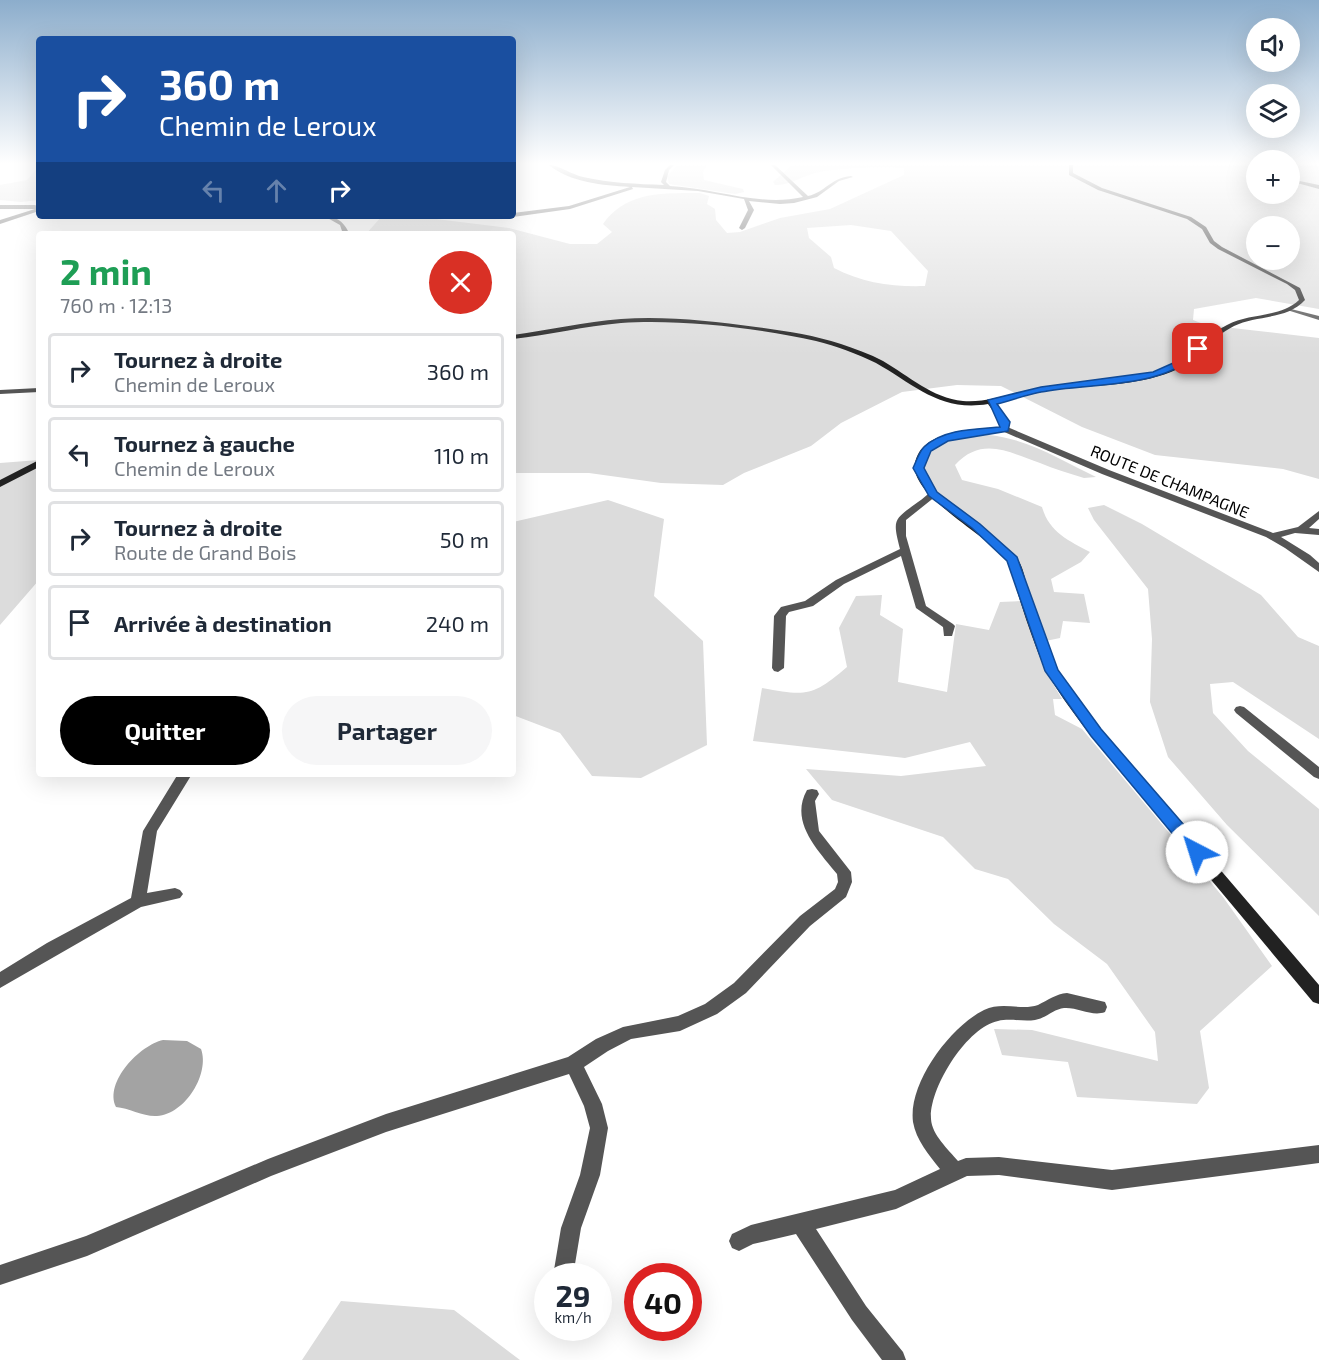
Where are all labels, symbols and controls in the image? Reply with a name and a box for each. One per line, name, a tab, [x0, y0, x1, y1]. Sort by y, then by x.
map controls	[1246, 18, 1300, 270]
button: sound	[1246, 18, 1300, 72]
text: 360 m	[159, 58, 280, 108]
icon: right	[60, 60, 138, 138]
button: layers	[1246, 84, 1300, 138]
text: Chemin de Leroux	[159, 109, 376, 141]
button: +	[1246, 150, 1300, 204]
icon: left	[197, 174, 230, 207]
icon: ahead	[260, 174, 293, 207]
icon: right	[323, 174, 356, 207]
button: −	[1246, 216, 1300, 270]
text: 2 min	[60, 249, 152, 292]
button: close	[429, 251, 492, 314]
text: 760 m · 12:13	[60, 293, 172, 317]
pin	[1172, 323, 1223, 374]
icon: arrive	[1181, 332, 1214, 365]
text: Tournez à droite	[114, 346, 283, 372]
icon: right	[63, 354, 96, 387]
text: 360 m	[427, 358, 489, 384]
text: Chemin de Leroux	[114, 372, 275, 396]
text: Tournez à gauche	[114, 430, 295, 456]
icon: left	[63, 438, 96, 471]
street label: ROUTE DE CHAMPAGNE	[1088, 441, 1252, 521]
text: 110 m	[434, 442, 489, 468]
text: Chemin de Leroux	[114, 456, 275, 480]
text: Tournez à droite	[114, 514, 283, 540]
icon: right	[63, 522, 96, 555]
text: 50 m	[440, 526, 489, 552]
text: Route de Grand Bois	[114, 540, 296, 564]
icon: arrive	[63, 606, 96, 639]
text: Arrivée à destination	[114, 610, 332, 636]
text: 240 m	[426, 610, 489, 636]
button: Quitter	[60, 696, 270, 765]
button: Partager	[282, 696, 492, 765]
position arrow	[1165, 820, 1229, 884]
speed limit sign: 40	[624, 1263, 702, 1341]
text: 29	[555, 1277, 591, 1313]
text: km/h	[554, 1308, 592, 1326]

